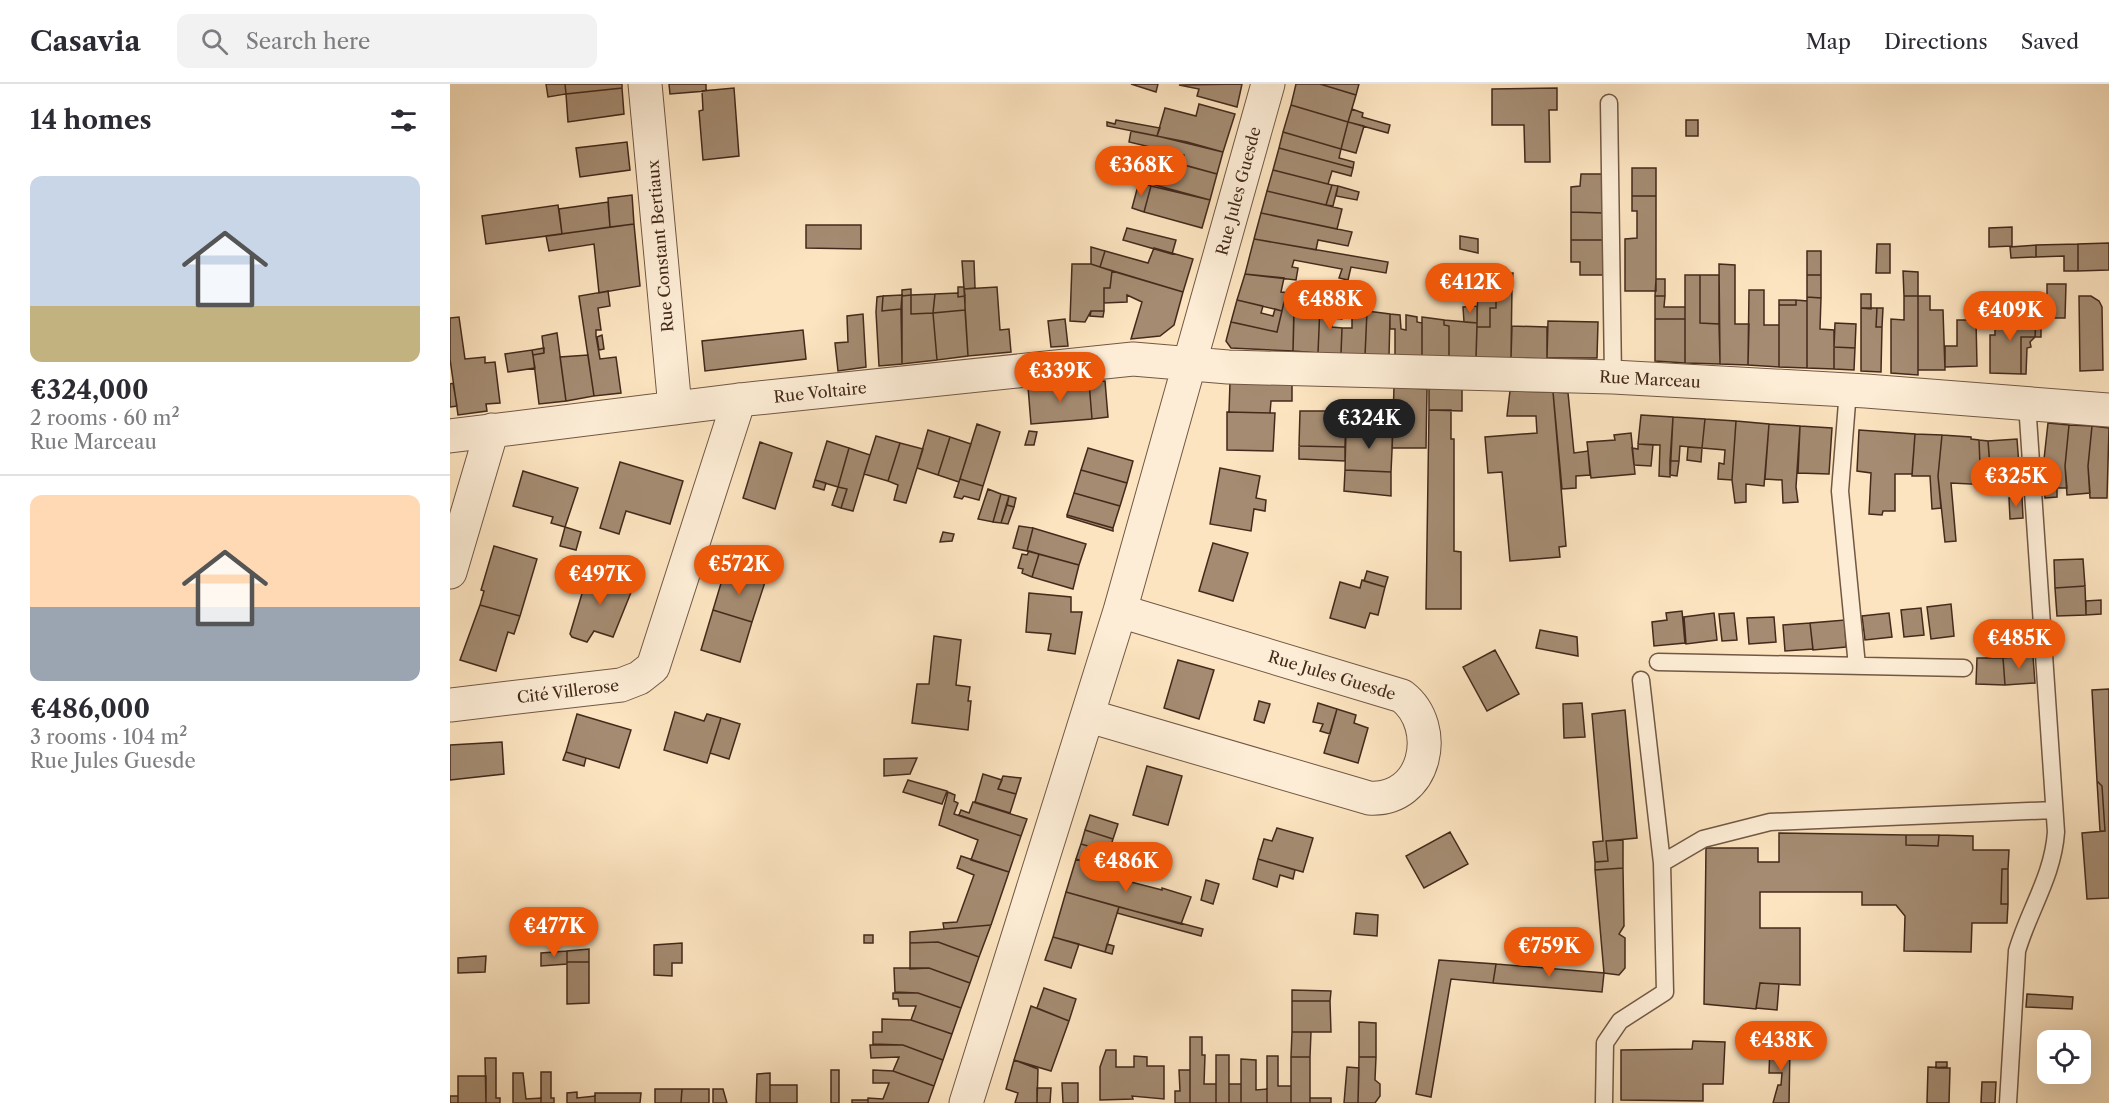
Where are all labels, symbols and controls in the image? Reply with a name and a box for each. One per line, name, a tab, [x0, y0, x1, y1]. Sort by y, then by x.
search box	[177, 14, 597, 68]
text: Casavia	[30, 24, 141, 58]
icon: search	[198, 25, 231, 58]
text: Search here	[246, 28, 370, 55]
text: Map	[1806, 29, 1851, 54]
text: Directions	[1884, 29, 1988, 54]
text: Saved	[2021, 29, 2079, 54]
text: 14 homes	[30, 104, 152, 136]
icon: filters	[387, 104, 420, 137]
street label: Rue Jules Guesde	[1211, 124, 1265, 258]
pin: €368K	[1099, 146, 1183, 197]
text: €368K	[1109, 153, 1173, 177]
street label: Rue Constant Bertiaux	[642, 158, 677, 333]
icon: home	[171, 215, 279, 323]
pin: €412K	[1428, 263, 1512, 314]
text: €412K	[1439, 270, 1501, 294]
pin: €488K	[1288, 280, 1372, 331]
text: €488K	[1297, 287, 1363, 311]
pin: €409K	[1968, 291, 2052, 342]
text: €409K	[1977, 298, 2043, 322]
pin: €339K	[1018, 352, 1102, 403]
text: €339K	[1028, 359, 1092, 383]
street label: Rue Marceau	[1599, 366, 1701, 392]
text: €324,000	[30, 374, 149, 406]
street label: Rue Voltaire	[773, 377, 867, 407]
pin: €324K	[1327, 399, 1411, 450]
text: 2 rooms · 60 m²	[30, 406, 180, 430]
text: €324K	[1337, 406, 1401, 430]
text: Rue Marceau	[30, 430, 157, 454]
pin: €325K	[1974, 457, 2058, 508]
text: €325K	[1985, 464, 2047, 488]
icon: home	[171, 534, 279, 642]
pin: €572K	[697, 545, 781, 596]
text: €572K	[708, 552, 770, 576]
pin: €497K	[558, 555, 642, 606]
text: €497K	[569, 562, 631, 586]
pin: €485K	[1977, 619, 2061, 670]
text: €485K	[1987, 626, 2051, 650]
street label: Rue Jules Guesde	[1266, 646, 1398, 704]
street label: Cité Villerose	[516, 675, 620, 707]
text: €486,000	[30, 693, 150, 725]
text: 3 rooms · 104 m²	[30, 725, 187, 749]
text: Rue Jules Guesde	[30, 749, 196, 773]
pin: €486K	[1084, 842, 1168, 893]
text: €486K	[1094, 849, 1158, 873]
pin: €477K	[512, 907, 596, 958]
text: €477K	[523, 914, 585, 938]
pin: €759K	[1507, 927, 1591, 978]
text: €759K	[1518, 934, 1580, 958]
pin: €438K	[1739, 1021, 1823, 1072]
text: €438K	[1749, 1028, 1813, 1052]
map controls	[2037, 1030, 2091, 1084]
button: locate	[2037, 1030, 2091, 1084]

